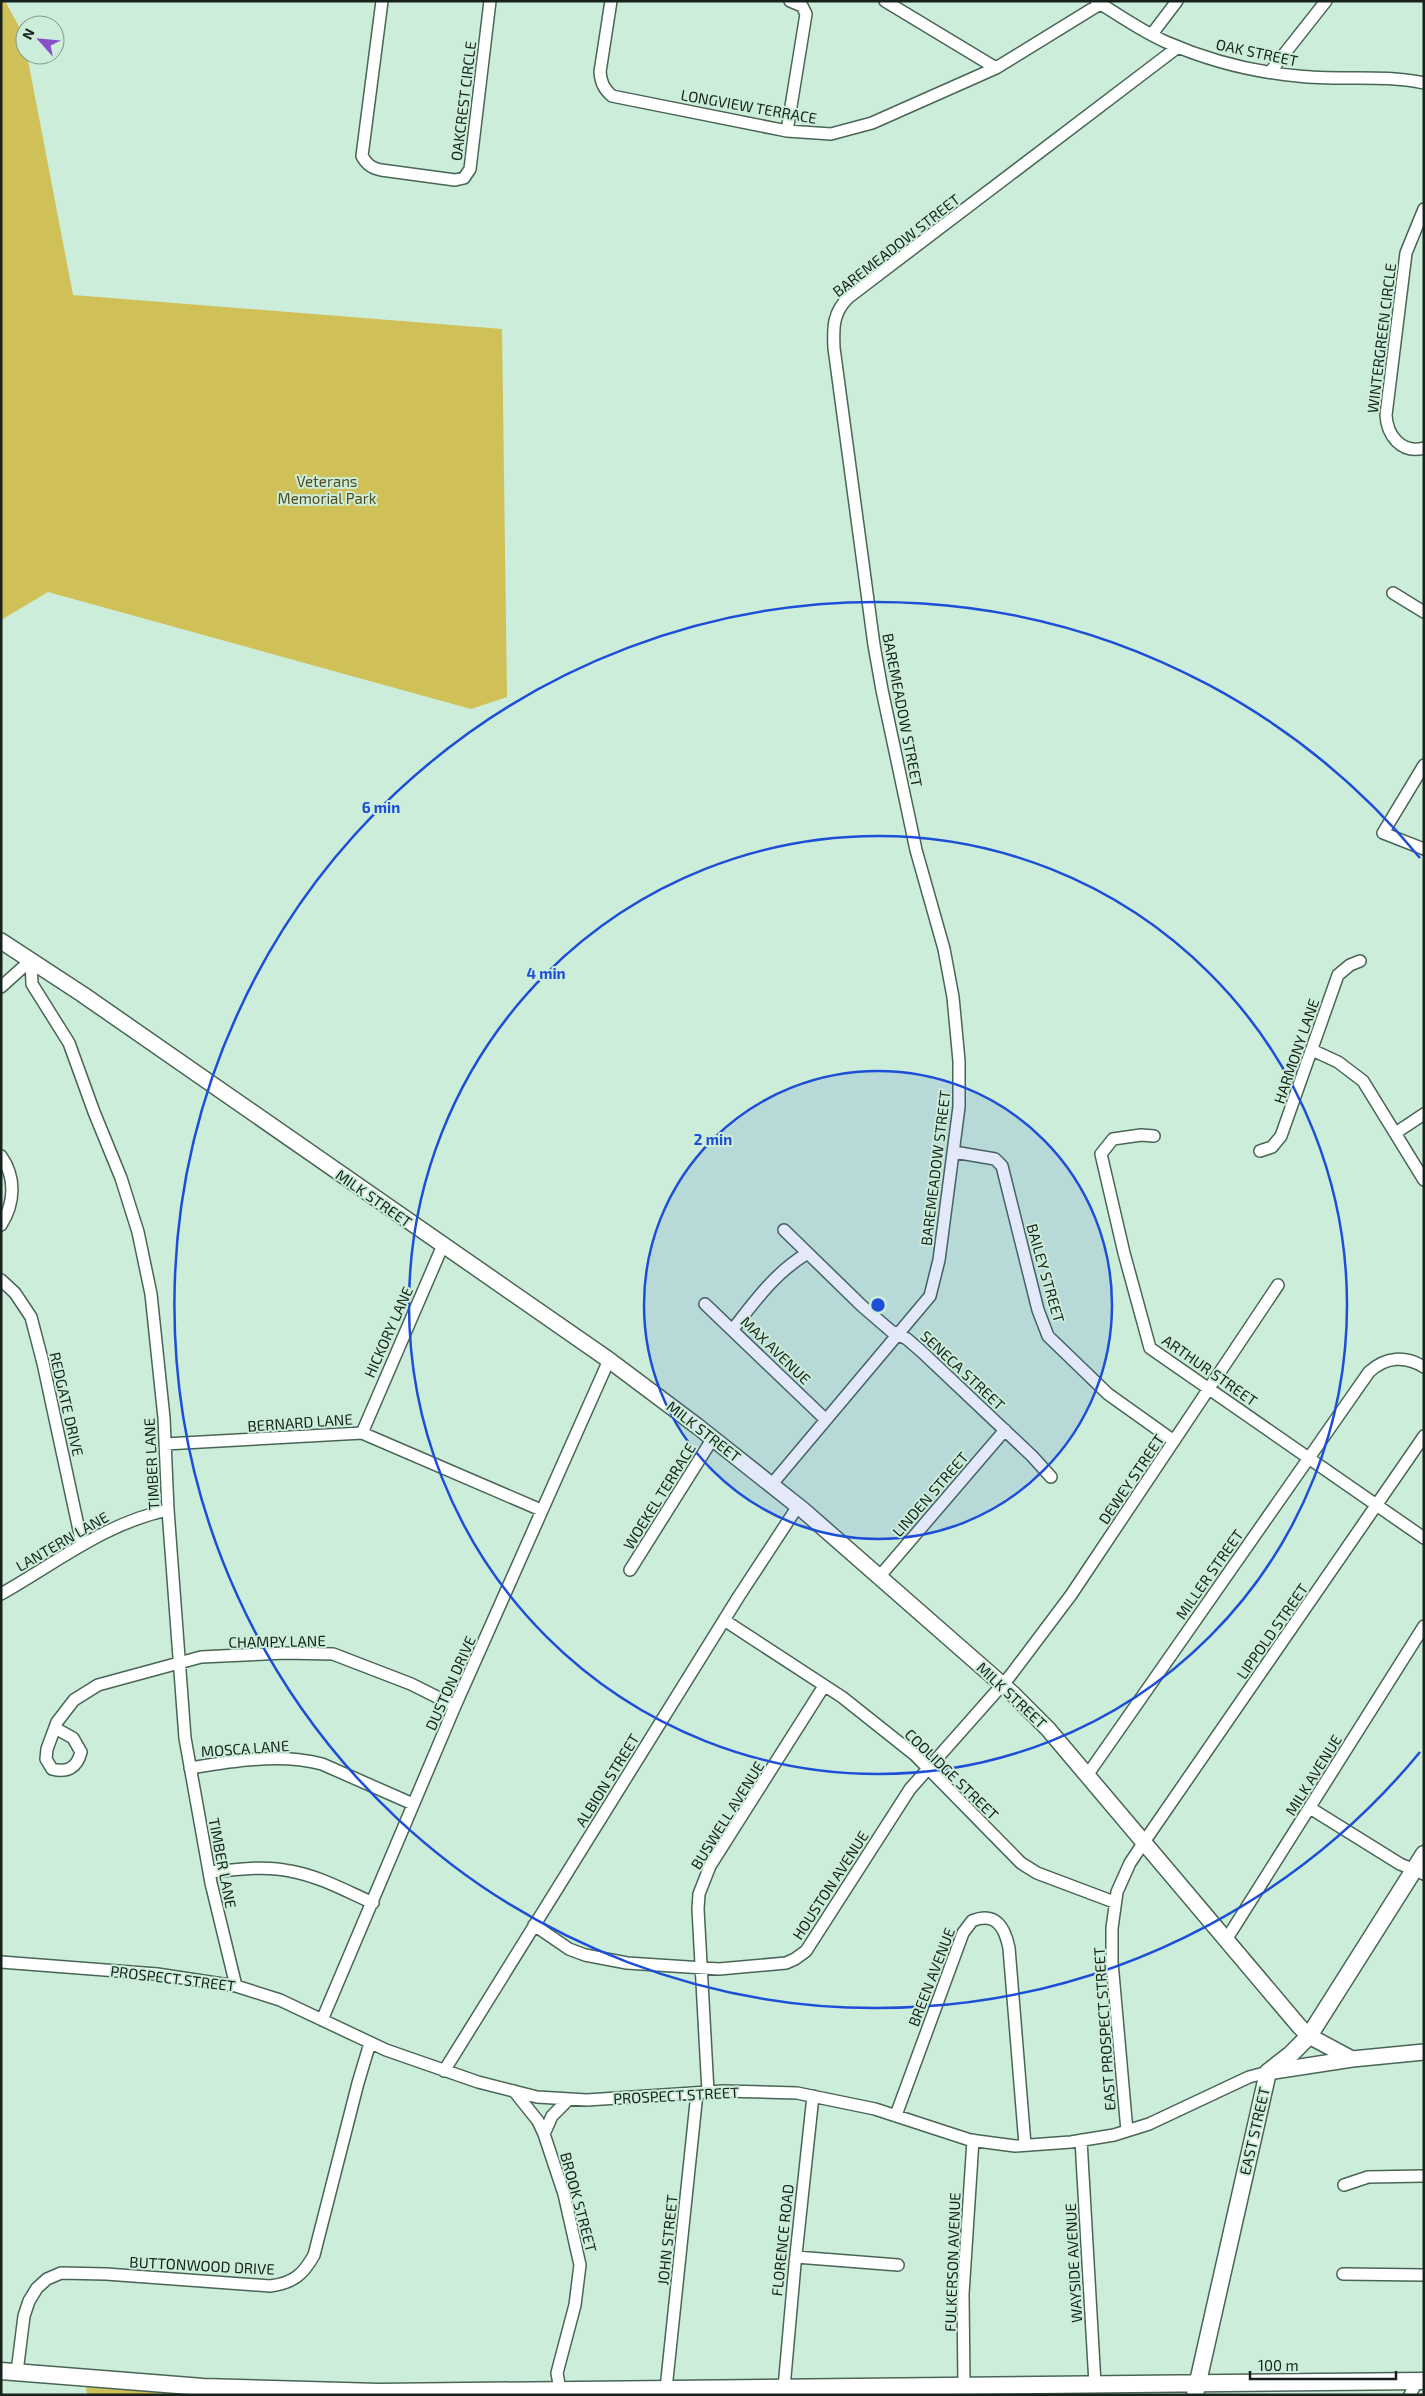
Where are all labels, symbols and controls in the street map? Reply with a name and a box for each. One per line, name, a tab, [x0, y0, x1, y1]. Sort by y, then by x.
north arrow	[15, 15, 65, 65]
text: N	[18, 26, 38, 42]
street label: OAK STREET	[1214, 35, 1300, 70]
street label: OAKCREST CIRCLE	[447, 40, 479, 162]
street label: LONGVIEW TERRACE	[680, 85, 818, 127]
street label: BAREMEADOW STREET	[829, 190, 963, 300]
street label: WINTERGREEN CIRCLE	[1363, 262, 1399, 414]
park label: Veterans Memorial Park	[278, 472, 377, 507]
street label: BAREMEADOW STREET	[879, 632, 927, 789]
text: 6 min	[362, 798, 400, 816]
text: 4 min	[526, 964, 566, 982]
street label: HARMONY LANE	[1270, 996, 1322, 1106]
street label: BAREMEADOW STREET	[917, 1089, 953, 1247]
text: 2 min	[694, 1130, 732, 1148]
street label: MILK STREET	[332, 1165, 416, 1231]
street label: BAILEY STREET	[1023, 1221, 1069, 1325]
street label: HICKORY LANE	[360, 1284, 416, 1380]
centre of rings	[869, 1296, 887, 1314]
street label: MAX AVENUE	[737, 1312, 815, 1388]
street label: SENECA STREET	[917, 1326, 1009, 1414]
street label: ARTHUR STREET	[1159, 1331, 1261, 1410]
street label: REDGATE DRIVE	[46, 1350, 88, 1458]
street label: MILK STREET	[663, 1397, 745, 1466]
street label: BERNARD LANE	[247, 1409, 353, 1435]
street label: TIMBER LANE	[140, 1418, 162, 1510]
street label: DEWEY STREET	[1094, 1430, 1168, 1527]
street label: WOEKEL TERRACE	[619, 1439, 699, 1553]
street label: LINDEN STREET	[888, 1448, 972, 1540]
street label: LANTERN LANE	[12, 1507, 112, 1575]
street label: MILLER STREET	[1171, 1525, 1247, 1622]
street label: LIPPOLD STREET	[1232, 1580, 1312, 1682]
street label: CHAMPY LANE	[228, 1631, 326, 1651]
street label: DUSTON DRIVE	[421, 1633, 479, 1733]
street label: MILK STREET	[973, 1658, 1051, 1732]
street label: COOLIDGE STREET	[901, 1725, 1003, 1823]
street label: ALBION STREET	[571, 1730, 643, 1830]
street label: MILK AVENUE	[1281, 1731, 1345, 1819]
street label: MOSCA LANE	[200, 1736, 290, 1760]
street label: BUSWELL AVENUE	[687, 1758, 767, 1872]
street label: TIMBER LANE	[205, 1816, 241, 1910]
street label: HOUSTON AVENUE	[788, 1827, 872, 1943]
street label: BREEN AVENUE	[904, 1925, 958, 2029]
street label: EAST PROSPECT STREET	[1089, 1946, 1119, 2111]
street label: PROSPECT STREET	[109, 1961, 237, 1995]
street label: PROSPECT STREET	[613, 2083, 740, 2107]
street label: EAST STREET	[1235, 2085, 1273, 2177]
street label: BROOK STREET	[557, 2150, 601, 2254]
street label: FLORENCE ROAD	[767, 2183, 797, 2297]
street label: FULKERSON AVENUE	[941, 2192, 963, 2332]
street label: JOHN STREET	[653, 2194, 681, 2286]
street label: WAYSIDE AVENUE	[1061, 2203, 1085, 2323]
street label: BUTTONWOOD DRIVE	[129, 2252, 275, 2278]
scale bar	[1250, 2348, 1396, 2380]
text: 100 m	[1258, 2356, 1299, 2374]

